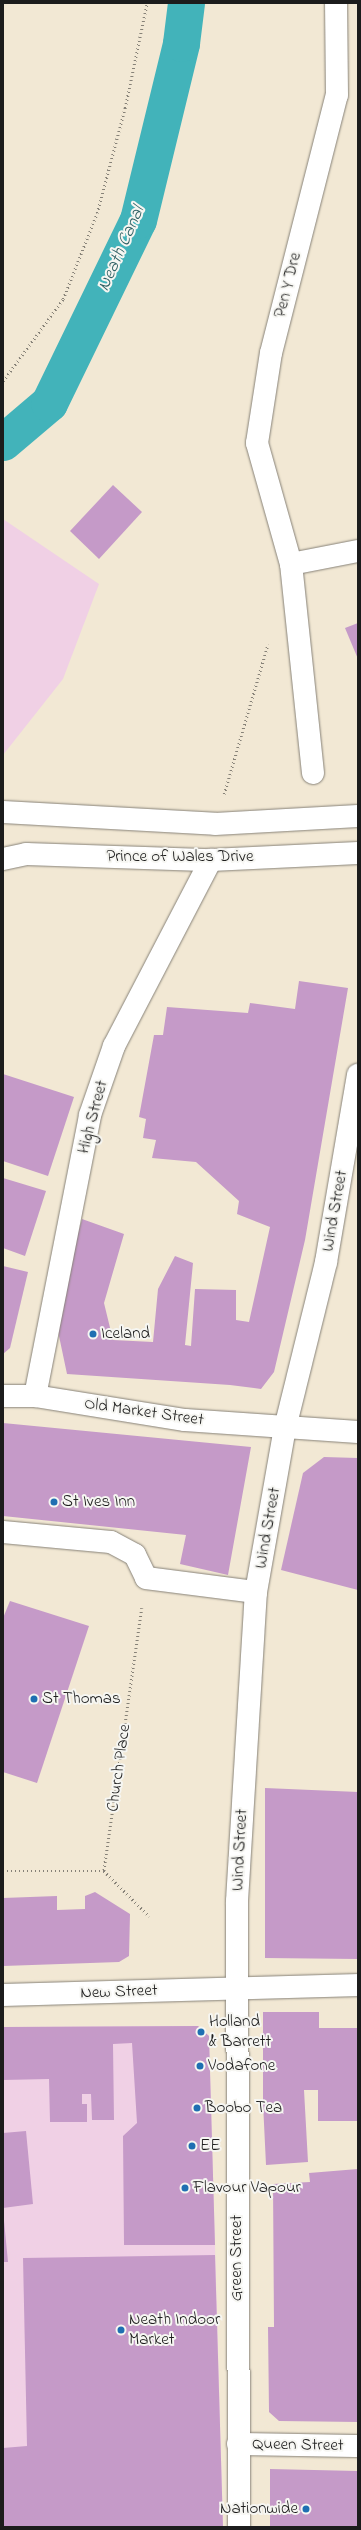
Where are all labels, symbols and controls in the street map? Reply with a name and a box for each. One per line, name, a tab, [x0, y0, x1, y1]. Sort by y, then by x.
water label: Neath Canal	[94, 203, 150, 295]
street label: Pen Y Dre	[270, 250, 306, 320]
street label: Prince of Wales Drive	[106, 847, 254, 867]
street label: High Street	[73, 1078, 113, 1156]
street label: Wind Street	[318, 1169, 352, 1253]
place label: Iceland	[101, 1324, 150, 1344]
marker: Iceland	[88, 1329, 98, 1339]
street label: Old Market Street	[83, 1394, 205, 1430]
street label: Wind Street	[251, 1486, 285, 1570]
place label: St Ives Inn	[62, 1492, 135, 1512]
marker: St Ives Inn	[49, 1497, 59, 1507]
place label: St Thomas	[42, 1689, 121, 1709]
marker: St Thomas	[29, 1694, 39, 1704]
street label: Church Place	[103, 1723, 135, 1813]
street label: Wind Street	[228, 1808, 252, 1892]
street label: New Street	[80, 1980, 158, 2004]
place label: Holland & Barrett	[209, 2012, 271, 2052]
marker: Holland & Barrett	[196, 2027, 206, 2037]
place label: Vodafone	[208, 2056, 275, 2076]
marker: Vodafone	[195, 2061, 205, 2071]
place label: Boobo Tea	[205, 2098, 282, 2118]
marker: Boobo Tea	[192, 2103, 202, 2113]
place label: EE	[200, 2136, 221, 2156]
marker: EE	[187, 2141, 197, 2151]
place label: Flavour Vapour	[193, 2178, 301, 2198]
marker: Flavour Vapour	[180, 2183, 190, 2193]
street label: Green Street	[227, 2215, 247, 2301]
place label: Neath Indoor Market	[129, 2310, 220, 2350]
marker: Neath Indoor Market	[116, 2325, 126, 2335]
street label: Queen Street	[252, 2434, 344, 2456]
place label: Nationwide	[220, 2499, 298, 2519]
marker: Nationwide	[301, 2504, 311, 2514]

